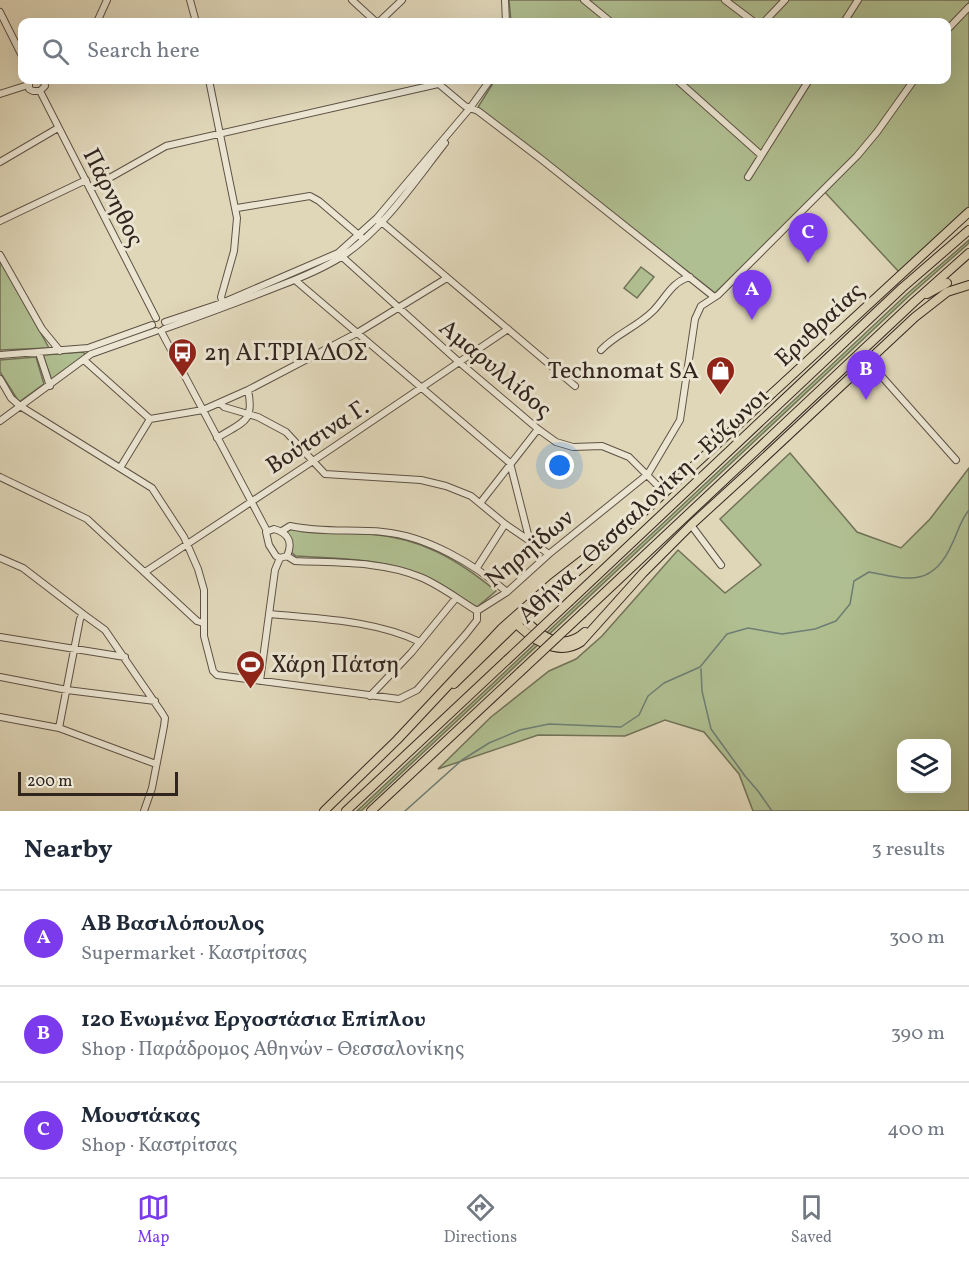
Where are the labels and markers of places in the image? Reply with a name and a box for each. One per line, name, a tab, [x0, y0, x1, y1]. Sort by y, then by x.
pin: C	[788, 214, 828, 263]
pin: A	[732, 270, 771, 320]
bus stop icon: 2η ΑΓ.ΤΡΙΑΔΟΣ	[167, 336, 199, 378]
place label: 2η ΑΓ.ΤΡΙΑΔΟΣ	[204, 337, 368, 371]
pin: B	[846, 350, 886, 400]
shop icon: Technomat SA	[704, 354, 736, 396]
place label: Technomat SA	[548, 355, 699, 389]
sports icon: Χάρη Πάτση	[234, 648, 266, 690]
place label: Χάρη Πάτση	[271, 649, 400, 683]

